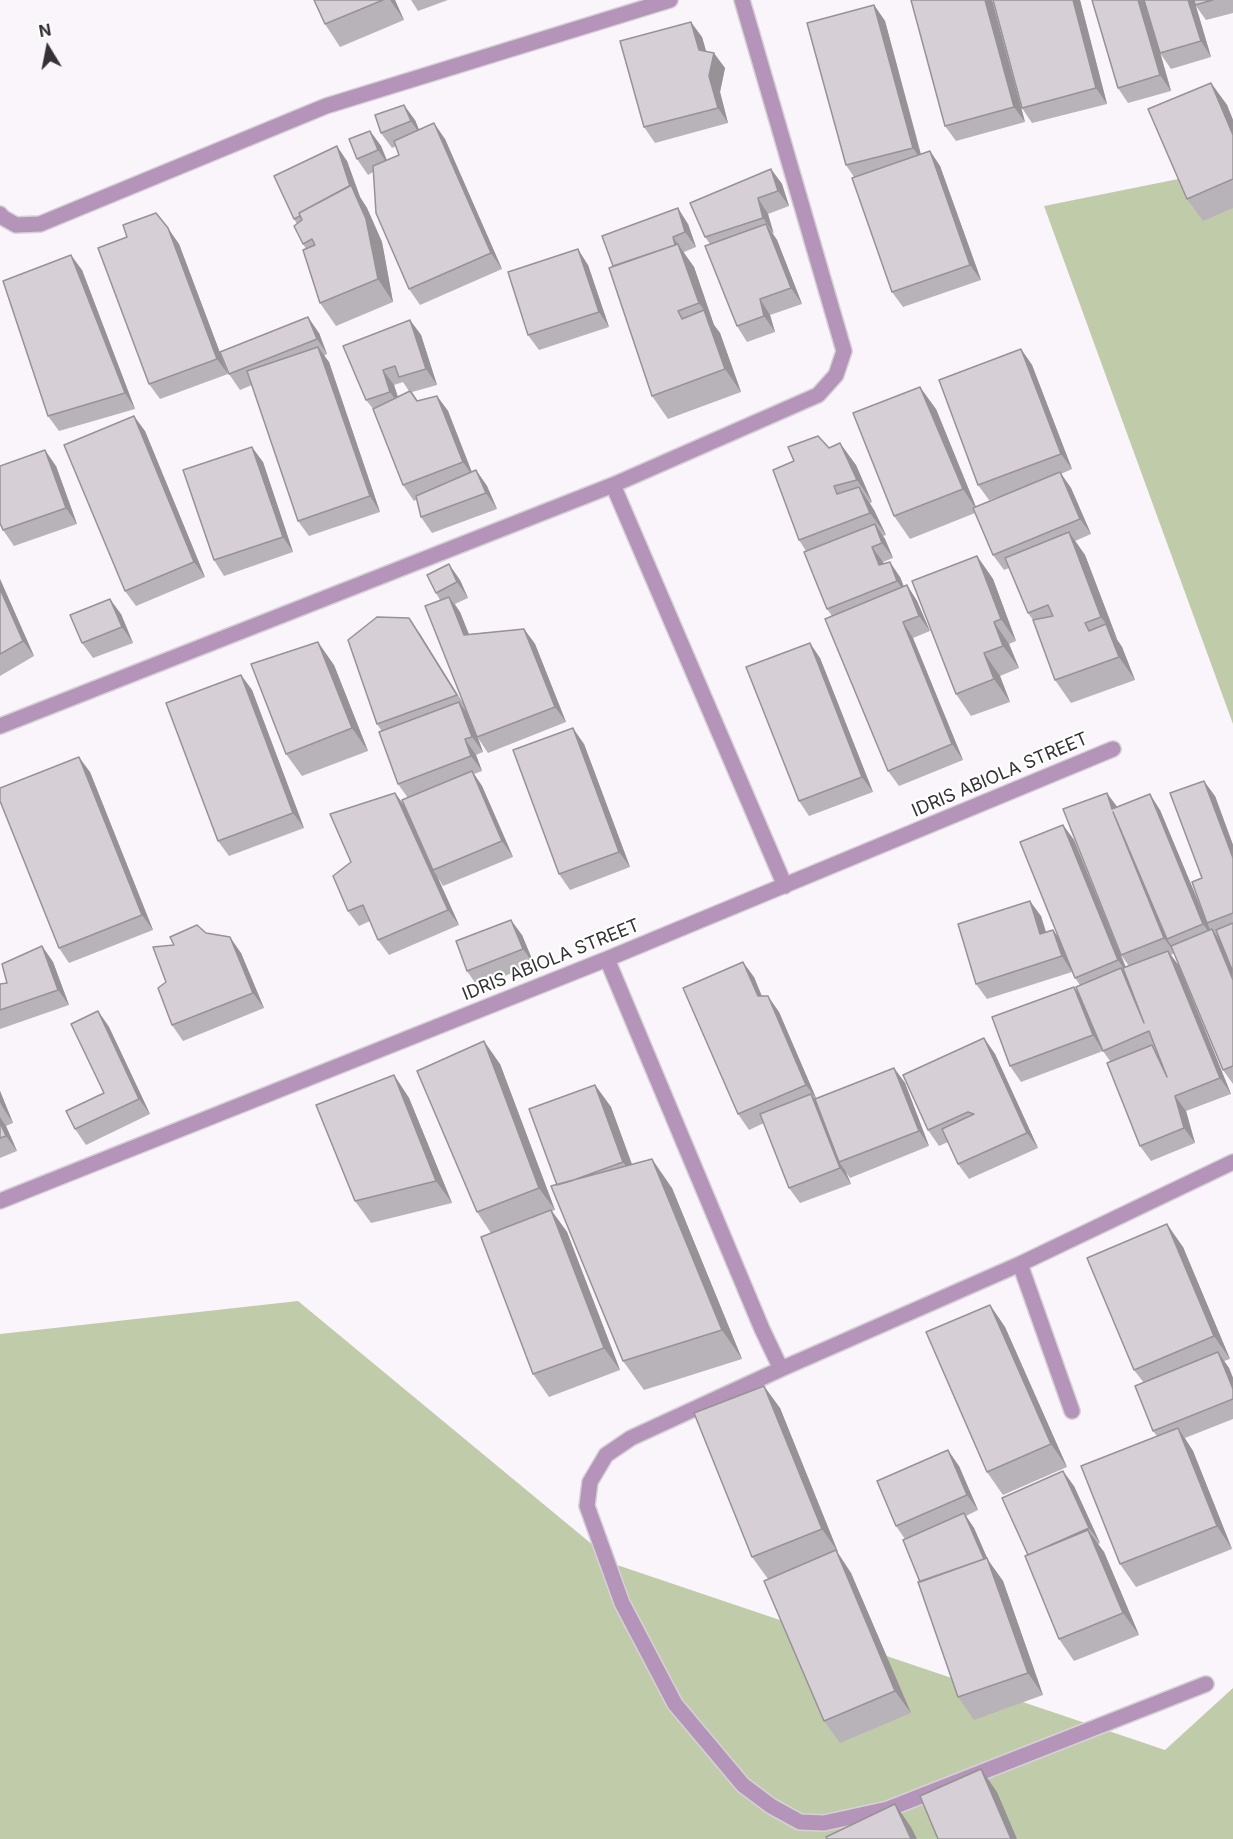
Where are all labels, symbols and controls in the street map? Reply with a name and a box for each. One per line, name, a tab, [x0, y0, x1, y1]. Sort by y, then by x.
north arrow	[18, 18, 78, 78]
text: N	[37, 19, 53, 41]
street label: IDRIS ABIOLA STREET	[909, 728, 1091, 822]
street label: IDRIS ABIOLA STREET	[459, 915, 643, 1005]

